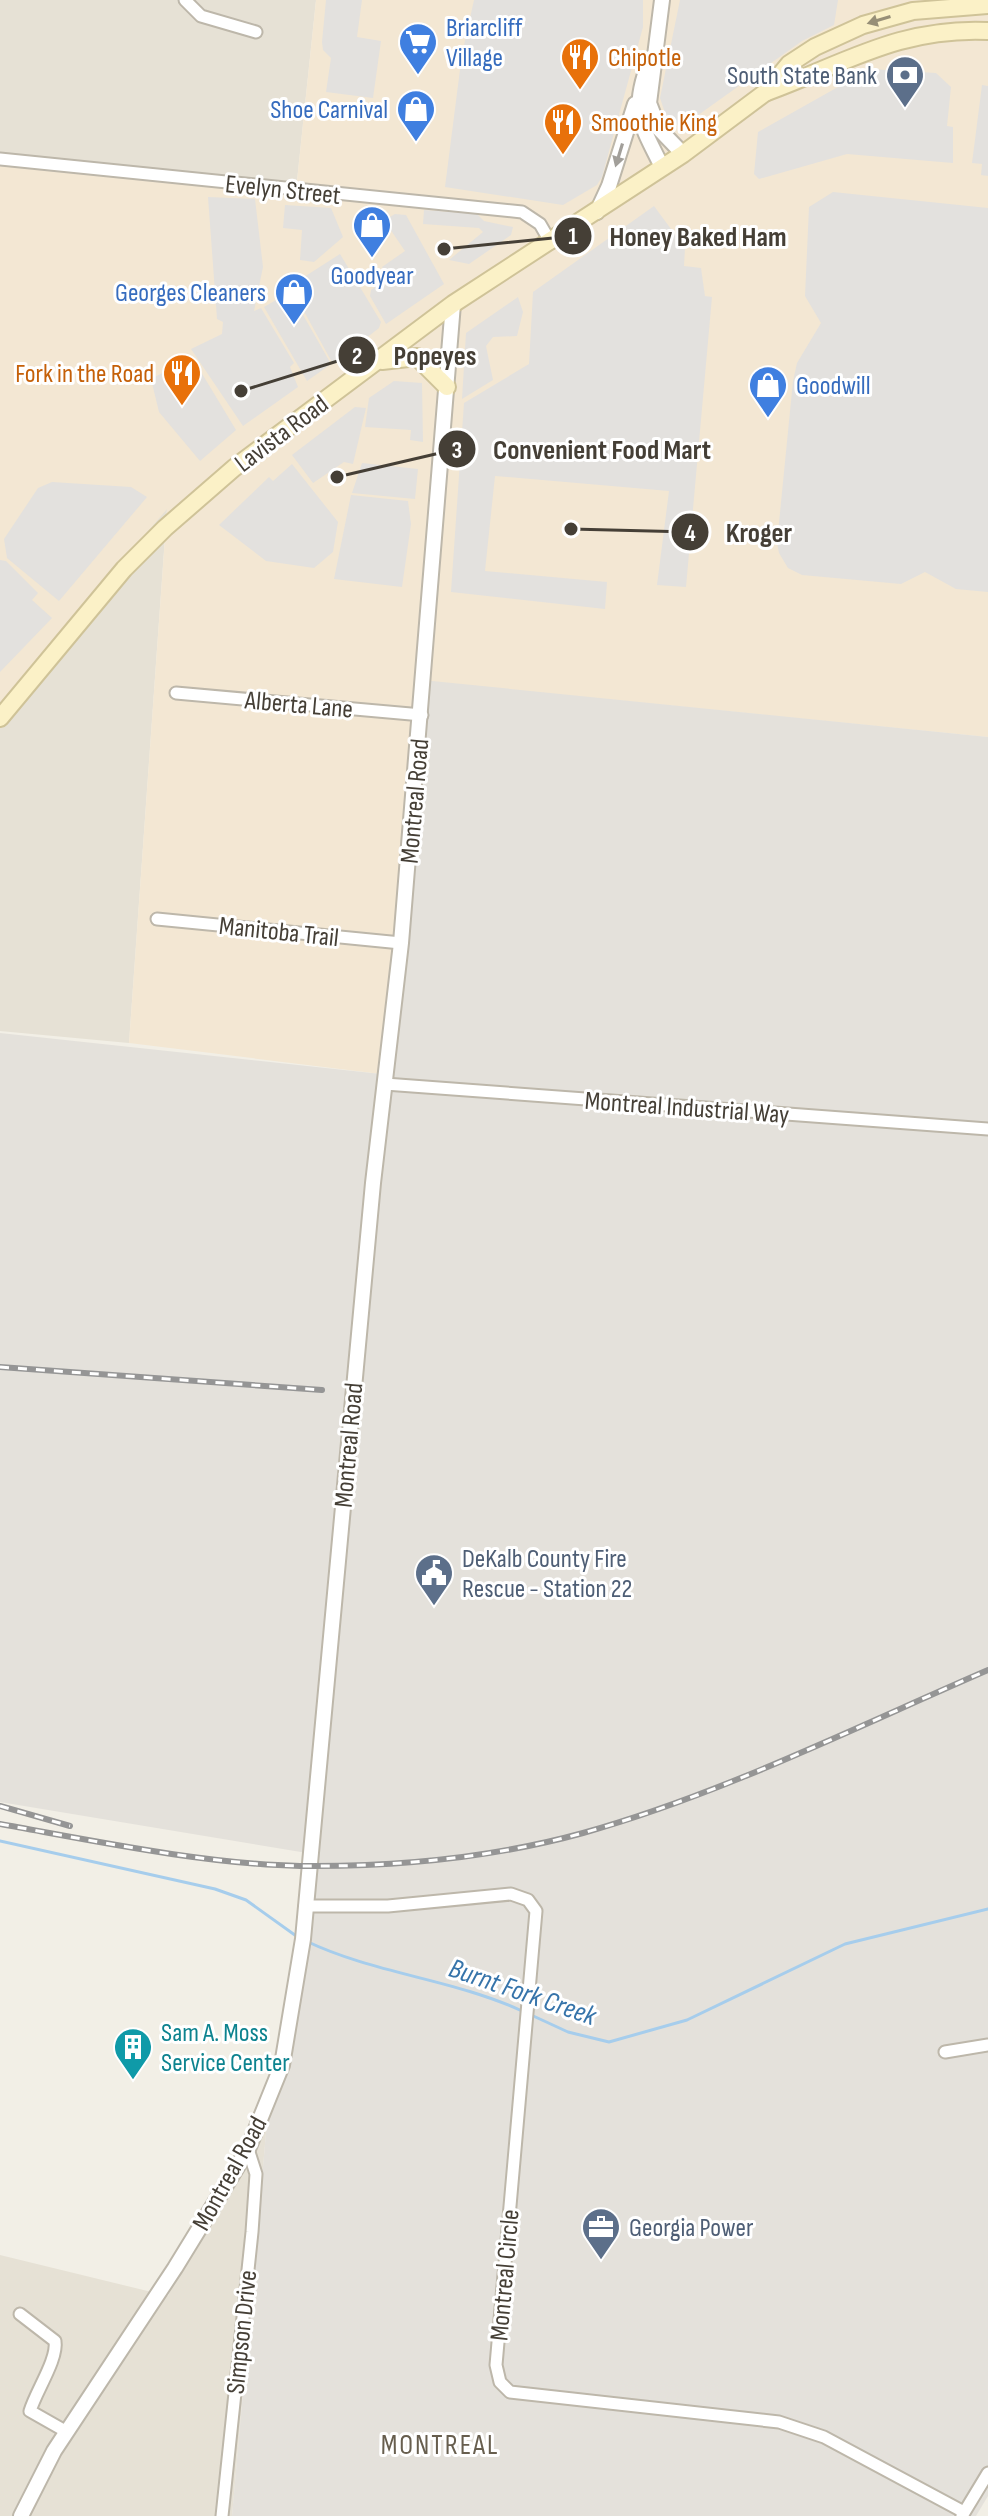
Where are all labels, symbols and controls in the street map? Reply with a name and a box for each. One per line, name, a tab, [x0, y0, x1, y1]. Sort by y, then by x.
place label: Briarcliff Village	[446, 13, 523, 74]
one-way arrow	[867, 14, 891, 27]
supermarket icon: Briarcliff Village	[397, 21, 439, 76]
restaurant icon: Chipotle	[559, 36, 601, 91]
place label: Chipotle	[608, 43, 681, 74]
bank icon: South State Bank	[884, 54, 926, 109]
place label: South State Bank	[727, 61, 877, 92]
shop icon: Shoe Carnival	[395, 88, 437, 143]
place label: Shoe Carnival	[270, 95, 388, 126]
restaurant icon: Smoothie King	[542, 101, 584, 156]
place label: Smoothie King	[591, 108, 717, 139]
one-way arrow	[612, 144, 625, 168]
street label: Evelyn Street	[224, 169, 342, 212]
shop icon: Goodyear	[351, 204, 393, 259]
callout: Honey Baked Ham	[553, 210, 802, 262]
text: Honey Baked Ham	[609, 221, 787, 254]
text: 1	[568, 222, 578, 251]
place label: Goodyear	[330, 261, 414, 292]
shop icon: Georges Cleaners	[273, 271, 315, 326]
place label: Georges Cleaners	[115, 278, 266, 309]
callout: Popeyes	[337, 329, 492, 381]
text: Popeyes	[394, 340, 476, 373]
text: 2	[352, 342, 362, 371]
restaurant icon: Fork in the Road	[161, 352, 203, 407]
place label: Fork in the Road	[15, 359, 154, 390]
shop icon: Goodwill	[747, 364, 789, 419]
place label: Goodwill	[796, 371, 871, 402]
street label: Lavista Road	[229, 389, 335, 479]
callout: Convenient Food Mart	[437, 423, 727, 475]
text: Convenient Food Mart	[493, 434, 711, 467]
text: 3	[452, 436, 462, 465]
callout: Kroger	[670, 506, 808, 558]
text: Kroger	[726, 517, 792, 550]
text: 4	[684, 519, 696, 548]
street label: Alberta Lane	[242, 685, 354, 726]
street label: Montreal Road	[395, 737, 436, 865]
street label: Manitoba Trail	[217, 911, 340, 954]
street label: Montreal Industrial Way	[584, 1086, 790, 1131]
street label: Montreal Road	[329, 1381, 370, 1509]
place label: DeKalb County Fire Rescue - Station 22	[462, 1544, 632, 1605]
public building icon: DeKalb County Fire Rescue - Station 22	[413, 1552, 455, 1607]
water label: Burnt Fork Creek	[445, 1952, 602, 2033]
place label: Sam A. Moss Service Center	[161, 2018, 290, 2079]
building icon: Sam A. Moss Service Center	[112, 2026, 154, 2081]
street label: Montreal Road	[186, 2111, 274, 2236]
office icon: Georgia Power	[580, 2206, 622, 2261]
street label: Montreal Circle	[484, 2208, 527, 2342]
place label: Georgia Power	[629, 2213, 754, 2244]
street label: Simpson Drive	[221, 2269, 264, 2396]
district label: MONTREAL	[381, 2429, 499, 2462]

